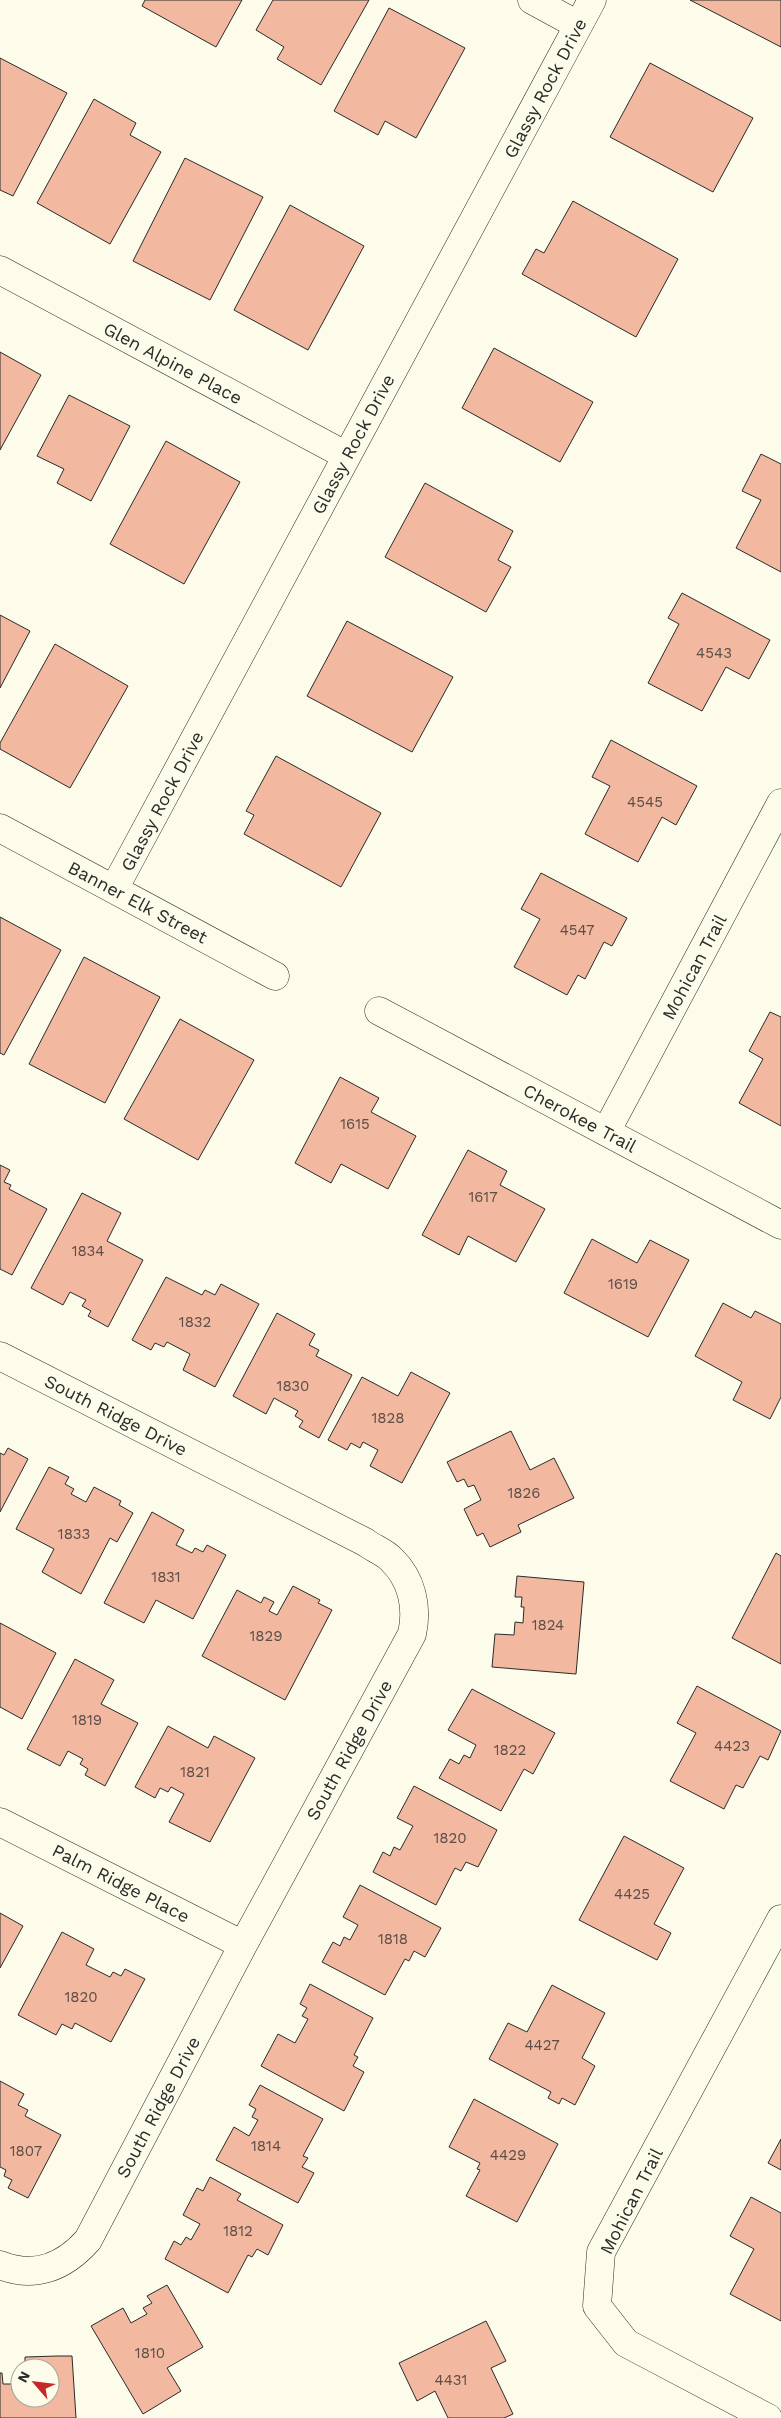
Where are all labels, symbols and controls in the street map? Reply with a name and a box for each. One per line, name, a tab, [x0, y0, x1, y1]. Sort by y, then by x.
street label: Glassy Rock Drive	[499, 14, 591, 162]
street label: Glen Alpine Place	[100, 318, 246, 408]
street label: Glassy Rock Drive	[307, 370, 399, 518]
house number: 4543	[696, 644, 732, 662]
street label: Glassy Rock Drive	[116, 727, 208, 875]
house number: 4545	[627, 793, 663, 811]
street label: Banner Elk Street	[65, 856, 212, 948]
street label: Mohican Trail	[657, 910, 731, 1023]
house number: 4547	[560, 921, 594, 939]
street label: Cherokee Trail	[520, 1079, 641, 1157]
house number: 1615	[340, 1115, 370, 1133]
house number: 1617	[468, 1188, 498, 1206]
house number: 1834	[72, 1242, 104, 1260]
house number: 1619	[608, 1275, 638, 1293]
house number: 1832	[179, 1313, 211, 1331]
street label: South Ridge Drive	[41, 1370, 191, 1460]
house number: 1830	[277, 1377, 309, 1395]
house number: 1828	[371, 1409, 405, 1427]
house number: 1826	[508, 1484, 540, 1502]
house number: 1833	[58, 1525, 90, 1543]
house number: 1831	[151, 1568, 181, 1586]
house number: 1824	[532, 1616, 564, 1634]
house number: 1829	[249, 1627, 283, 1645]
street label: South Ridge Drive	[302, 1676, 396, 1824]
house number: 1819	[72, 1711, 102, 1729]
house number: 4423	[714, 1737, 750, 1755]
house number: 1822	[494, 1741, 526, 1759]
house number: 1821	[180, 1763, 210, 1781]
house number: 1820	[433, 1829, 467, 1847]
street label: Palm Ridge Place	[49, 1839, 193, 1927]
house number: 4425	[614, 1885, 650, 1903]
house number: 1818	[378, 1930, 408, 1948]
house number: 1820	[64, 1988, 98, 2006]
street label: South Ridge Drive	[112, 2033, 204, 2181]
house number: 4427	[524, 2036, 560, 2054]
house number: 1814	[251, 2137, 281, 2155]
house number: 1807	[10, 2142, 42, 2160]
street label: Mohican Trail	[595, 2144, 667, 2258]
house number: 4429	[490, 2146, 526, 2164]
house number: 1812	[223, 2222, 253, 2240]
house number: 1810	[135, 2344, 165, 2362]
north arrow	[10, 2358, 60, 2408]
text: N	[14, 2369, 33, 2385]
house number: 4431	[435, 2371, 467, 2389]

